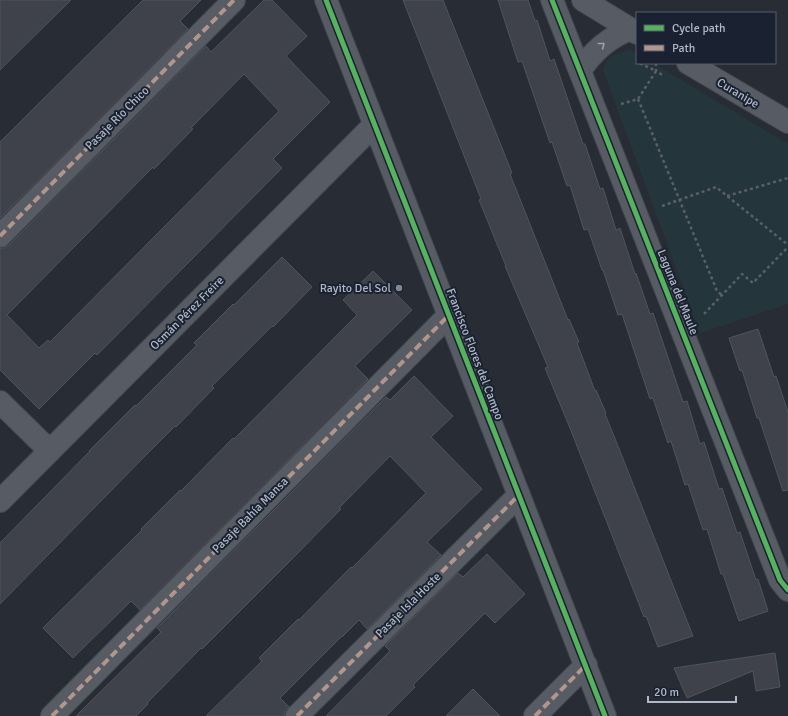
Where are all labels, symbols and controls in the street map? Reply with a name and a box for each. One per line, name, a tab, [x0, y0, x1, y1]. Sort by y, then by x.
legend	[636, 12, 776, 64]
text: Cycle path	[672, 21, 725, 36]
text: Path	[672, 41, 695, 56]
one-way arrow	[597, 43, 604, 50]
street label: Curanipe	[714, 75, 761, 112]
street label: Pasaje Río Chico	[82, 83, 152, 153]
street label: Laguna del Maule	[654, 247, 701, 337]
street label: Osmán Pérez Freire	[147, 273, 227, 353]
place label: Rayito Del Sol	[320, 281, 391, 296]
marker: Rayito Del Sol	[394, 283, 404, 293]
street label: Francisco Flores del Campo	[443, 286, 507, 422]
street label: Pasaje Bahía Mansa	[209, 474, 292, 557]
street label: Pasaje Isla Hoste	[372, 569, 444, 641]
scale bar	[648, 678, 736, 704]
text: 20 m	[654, 685, 679, 700]

